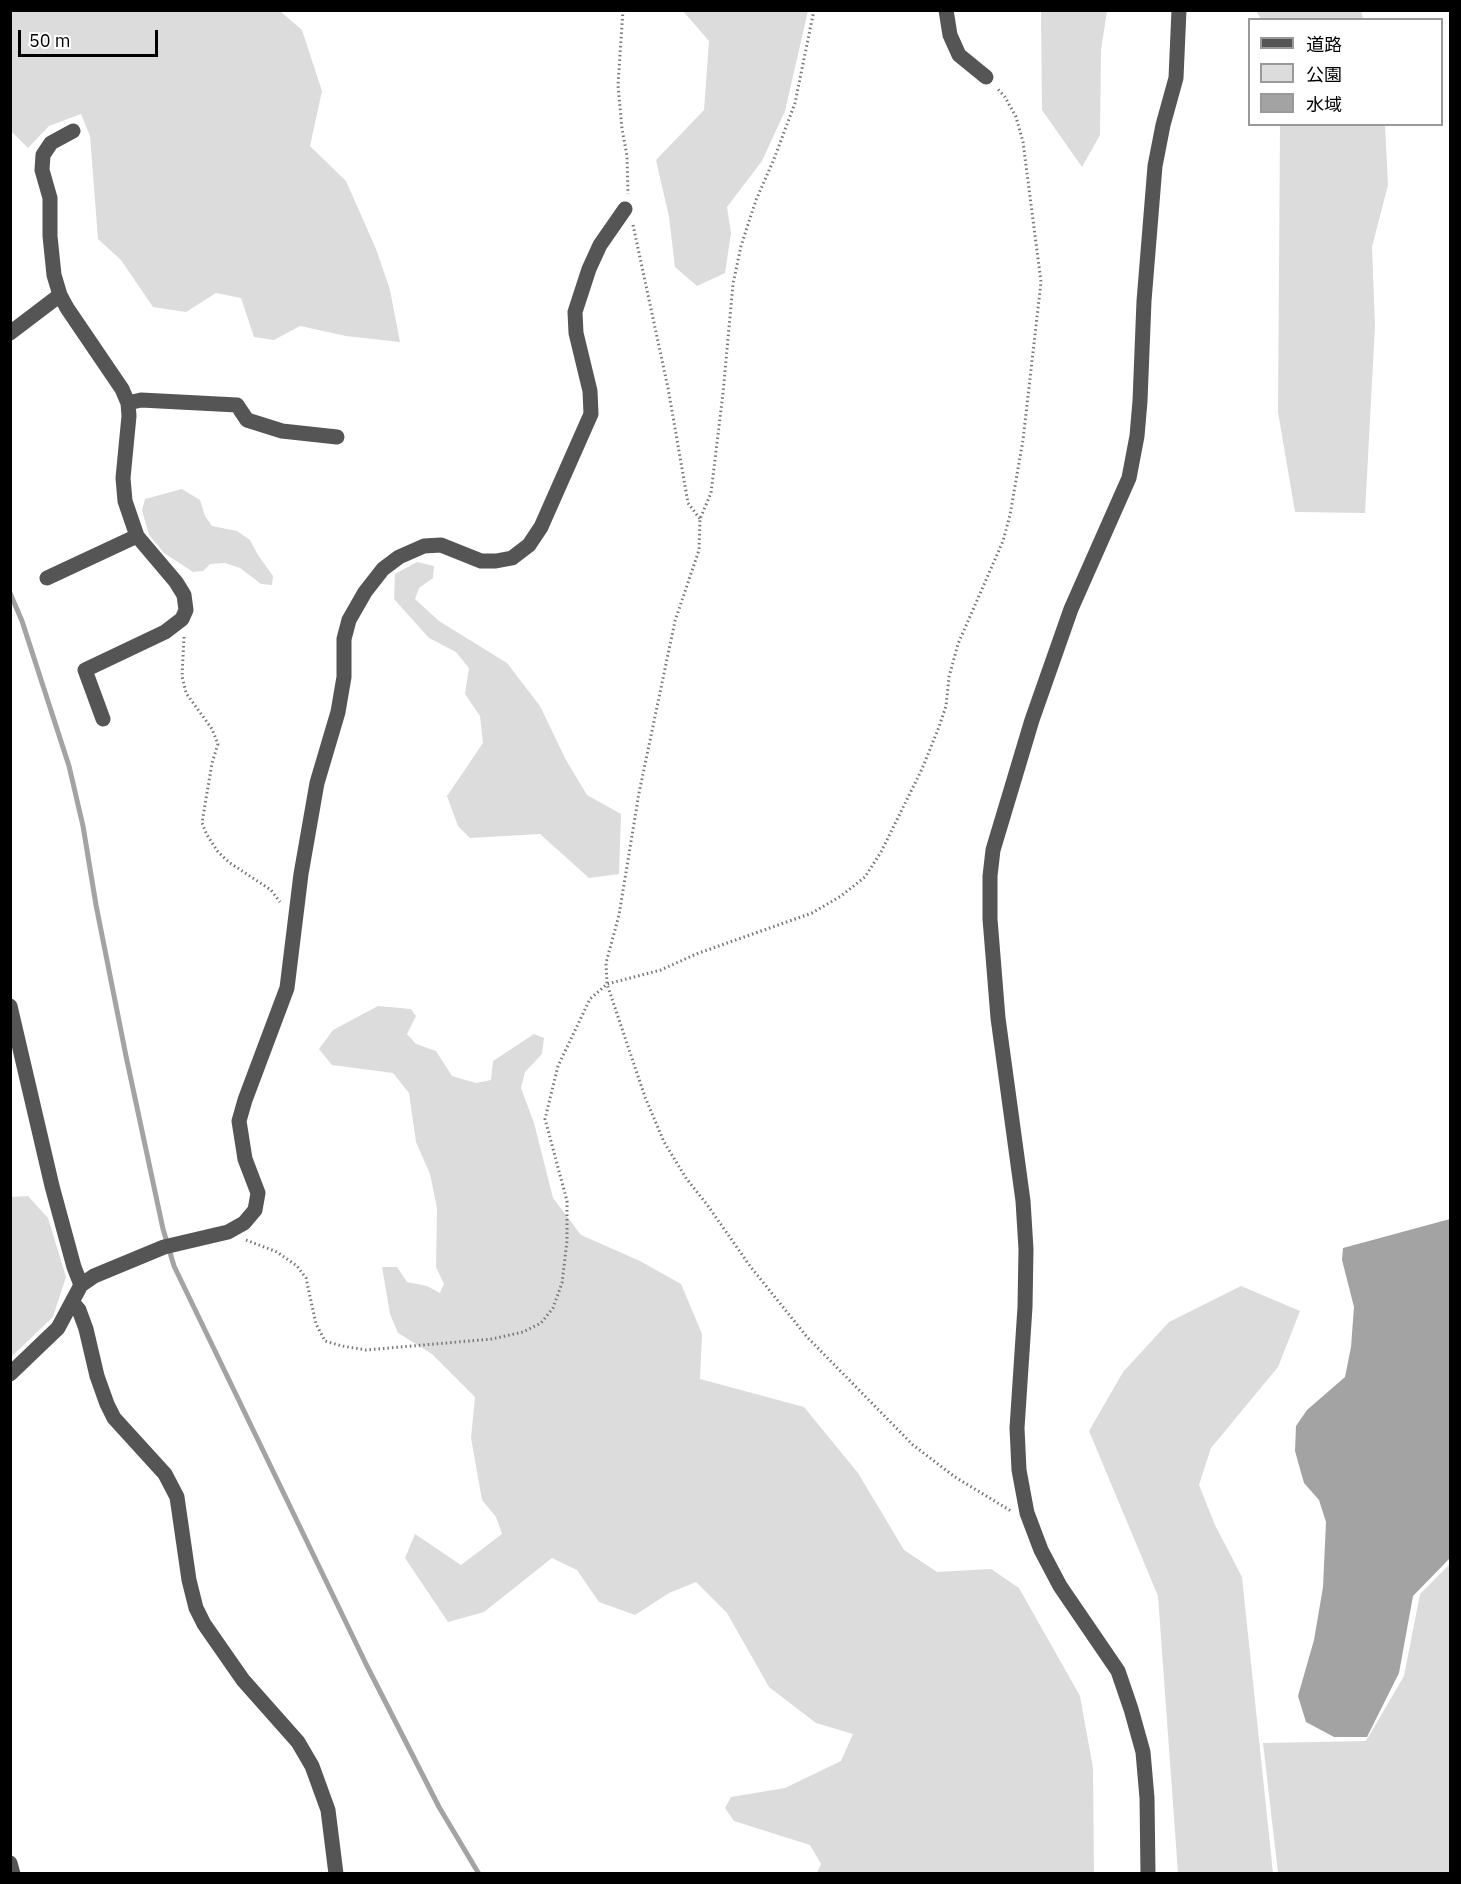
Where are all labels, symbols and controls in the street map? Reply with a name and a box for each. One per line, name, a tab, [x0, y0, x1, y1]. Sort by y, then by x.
scale bar	[21, 18, 160, 56]
legend	[1248, 18, 1443, 126]
text: 50 m	[29, 29, 71, 52]
text: 道路	[1306, 33, 1342, 56]
text: 公園	[1306, 63, 1342, 86]
text: 水域	[1306, 93, 1342, 116]

